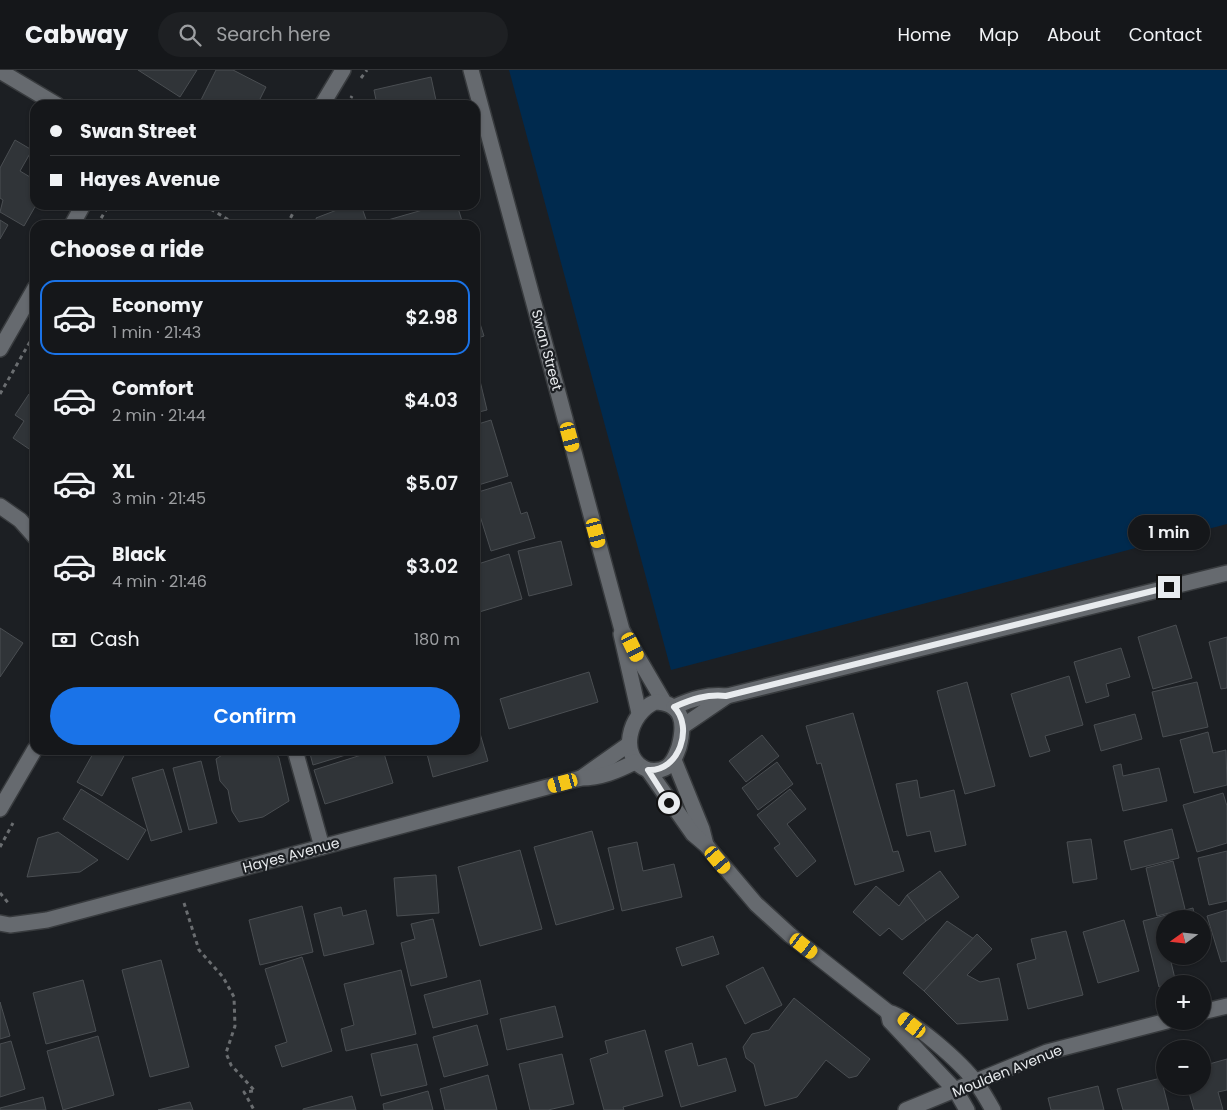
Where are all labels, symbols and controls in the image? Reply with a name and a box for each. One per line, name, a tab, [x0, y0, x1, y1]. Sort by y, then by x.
search box	[158, 12, 508, 57]
text: Cabway	[25, 18, 128, 51]
icon: search	[176, 21, 204, 49]
text: Search here	[216, 21, 331, 48]
text: Home	[897, 22, 951, 47]
text: Map	[979, 22, 1019, 47]
text: About	[1047, 22, 1101, 47]
text: Contact	[1129, 22, 1202, 47]
text: Swan Street	[80, 118, 197, 145]
text: Hayes Avenue	[80, 166, 220, 193]
text: Choose a ride	[50, 234, 204, 265]
text: Economy	[112, 292, 203, 319]
icon: car	[52, 295, 97, 340]
text: $2.98	[406, 304, 458, 331]
street label: Swan Street	[527, 307, 567, 393]
text: 1 min · 21:43	[112, 321, 201, 344]
text: Comfort	[112, 375, 194, 402]
icon: car	[52, 378, 97, 423]
text: $4.03	[404, 387, 458, 414]
text: 2 min · 21:44	[112, 404, 206, 427]
car	[558, 421, 581, 453]
text: XL	[112, 458, 135, 485]
icon: car	[52, 461, 97, 506]
text: $5.07	[406, 470, 458, 497]
text: 3 min · 21:45	[112, 487, 206, 510]
callout: 1 min	[1128, 514, 1210, 550]
car	[584, 517, 607, 549]
text: 1 min	[1148, 521, 1190, 544]
text: Black	[112, 541, 166, 568]
icon: car	[52, 544, 97, 589]
text: $3.02	[406, 553, 458, 580]
text: 4 min · 21:46	[112, 570, 207, 593]
route end	[1158, 576, 1180, 598]
icon: cash	[50, 626, 78, 654]
text: Cash	[90, 626, 140, 653]
text: 180 m	[414, 628, 460, 651]
car	[619, 630, 646, 664]
button: Confirm	[50, 687, 460, 745]
car	[546, 772, 579, 794]
route start	[658, 792, 680, 814]
street label: Hayes Avenue	[240, 832, 342, 878]
car	[702, 844, 733, 876]
north arrow	[1156, 910, 1211, 965]
map controls	[1156, 910, 1211, 1095]
car	[787, 931, 820, 961]
button: +	[1156, 975, 1211, 1030]
car	[895, 1010, 928, 1040]
street label: Moulden Avenue	[949, 1040, 1065, 1102]
button: −	[1156, 1040, 1211, 1095]

